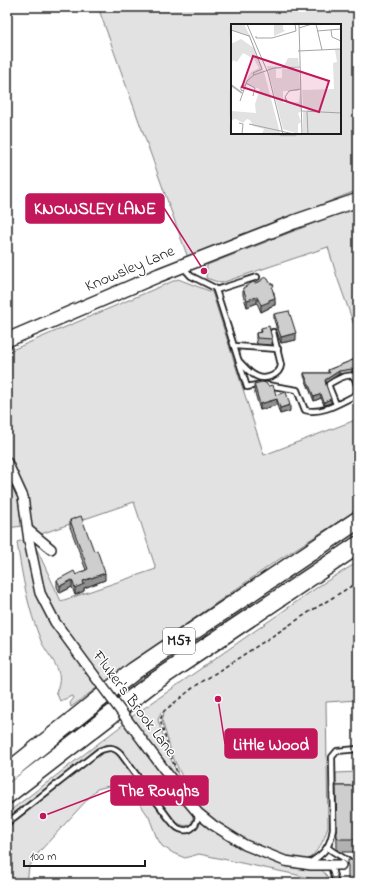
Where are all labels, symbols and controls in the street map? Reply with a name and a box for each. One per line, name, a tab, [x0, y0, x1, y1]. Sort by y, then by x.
inset map	[231, 24, 341, 134]
callout: KNOWSLEY LANE	[26, 194, 164, 223]
text: KNOWSLEY LANE	[34, 197, 156, 222]
street label: Knowsley Lane	[82, 239, 179, 299]
road number: M57	[163, 628, 195, 654]
street label: Fluker's Brook Lane	[85, 645, 182, 763]
callout: Little Wood	[225, 729, 317, 758]
text: Little Wood	[233, 733, 309, 758]
callout: The Roughs	[111, 776, 208, 805]
text: The Roughs	[118, 779, 200, 806]
scale bar	[24, 842, 145, 868]
text: 100 m	[30, 848, 57, 866]

